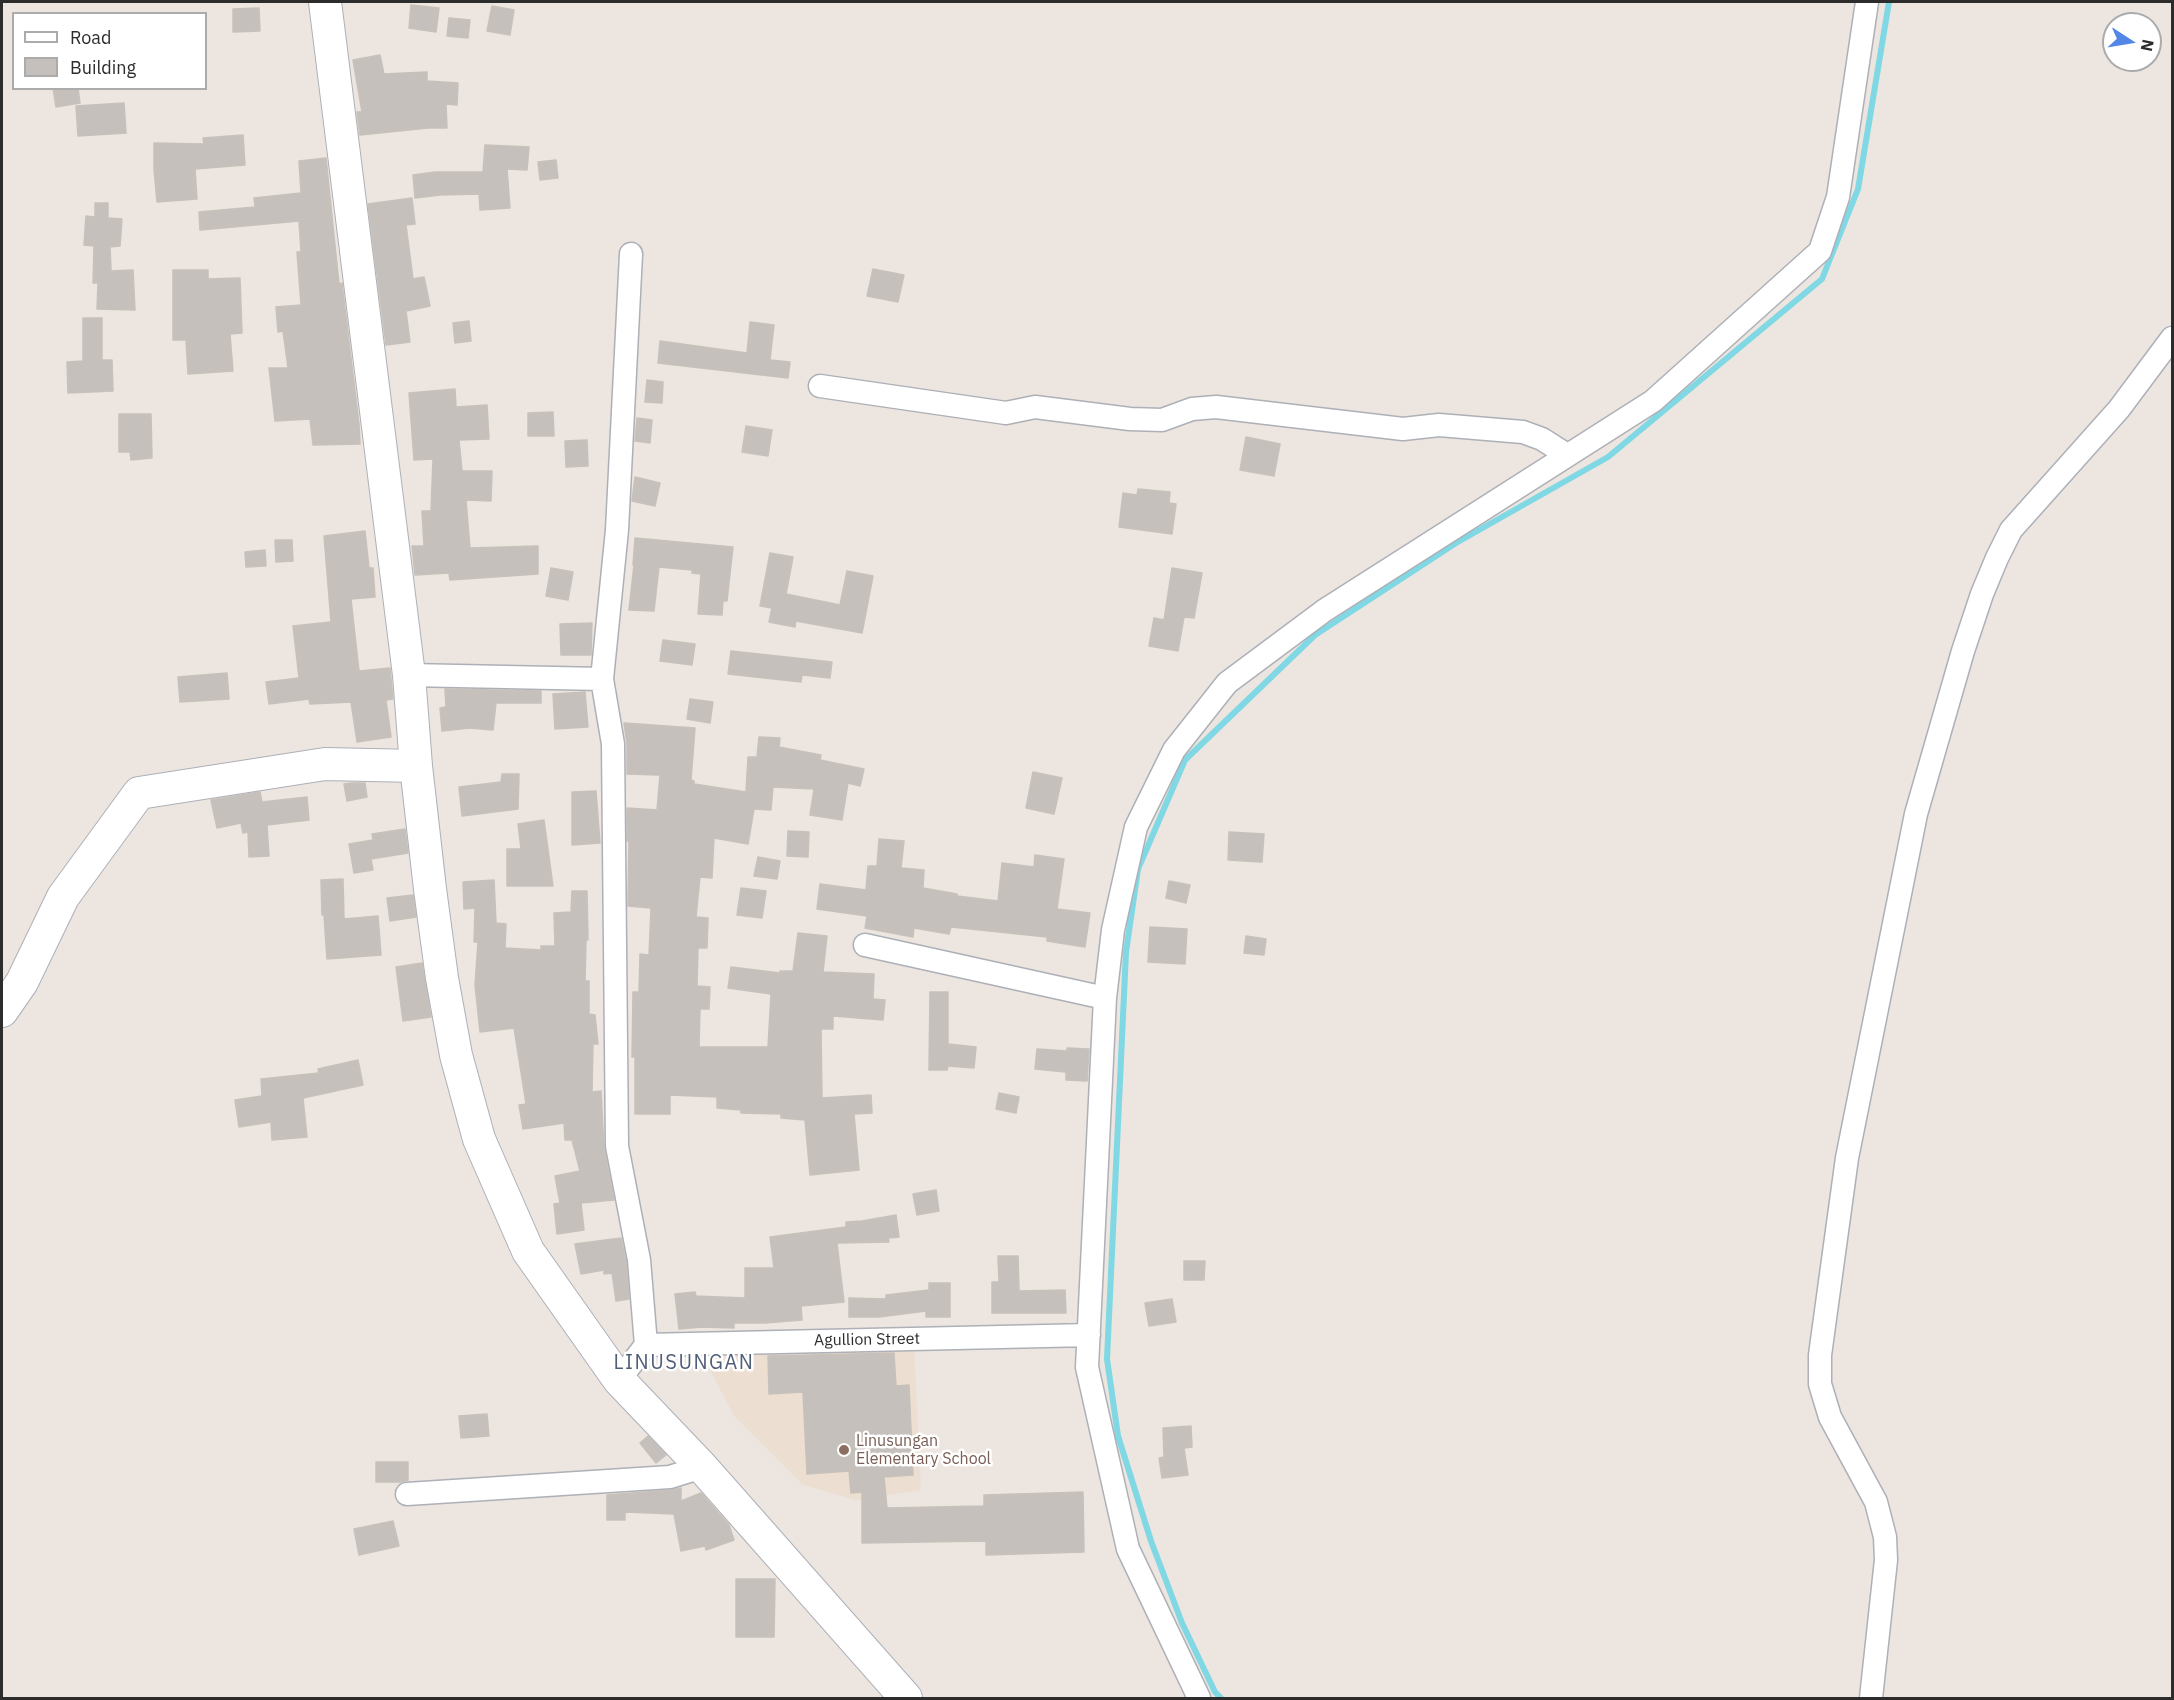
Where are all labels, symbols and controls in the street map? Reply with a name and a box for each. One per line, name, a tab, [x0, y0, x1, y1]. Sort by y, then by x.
legend	[12, 12, 207, 90]
north arrow	[2102, 12, 2162, 72]
text: Road	[70, 26, 111, 49]
text: N	[2137, 38, 2159, 53]
text: Building	[70, 56, 136, 79]
street label: Agullion Street	[814, 1329, 920, 1351]
district label: LINUSUNGAN	[614, 1351, 754, 1375]
place label: Linusungan Elementary School	[856, 1431, 991, 1469]
marker: Linusungan Elementary School	[837, 1443, 851, 1457]

